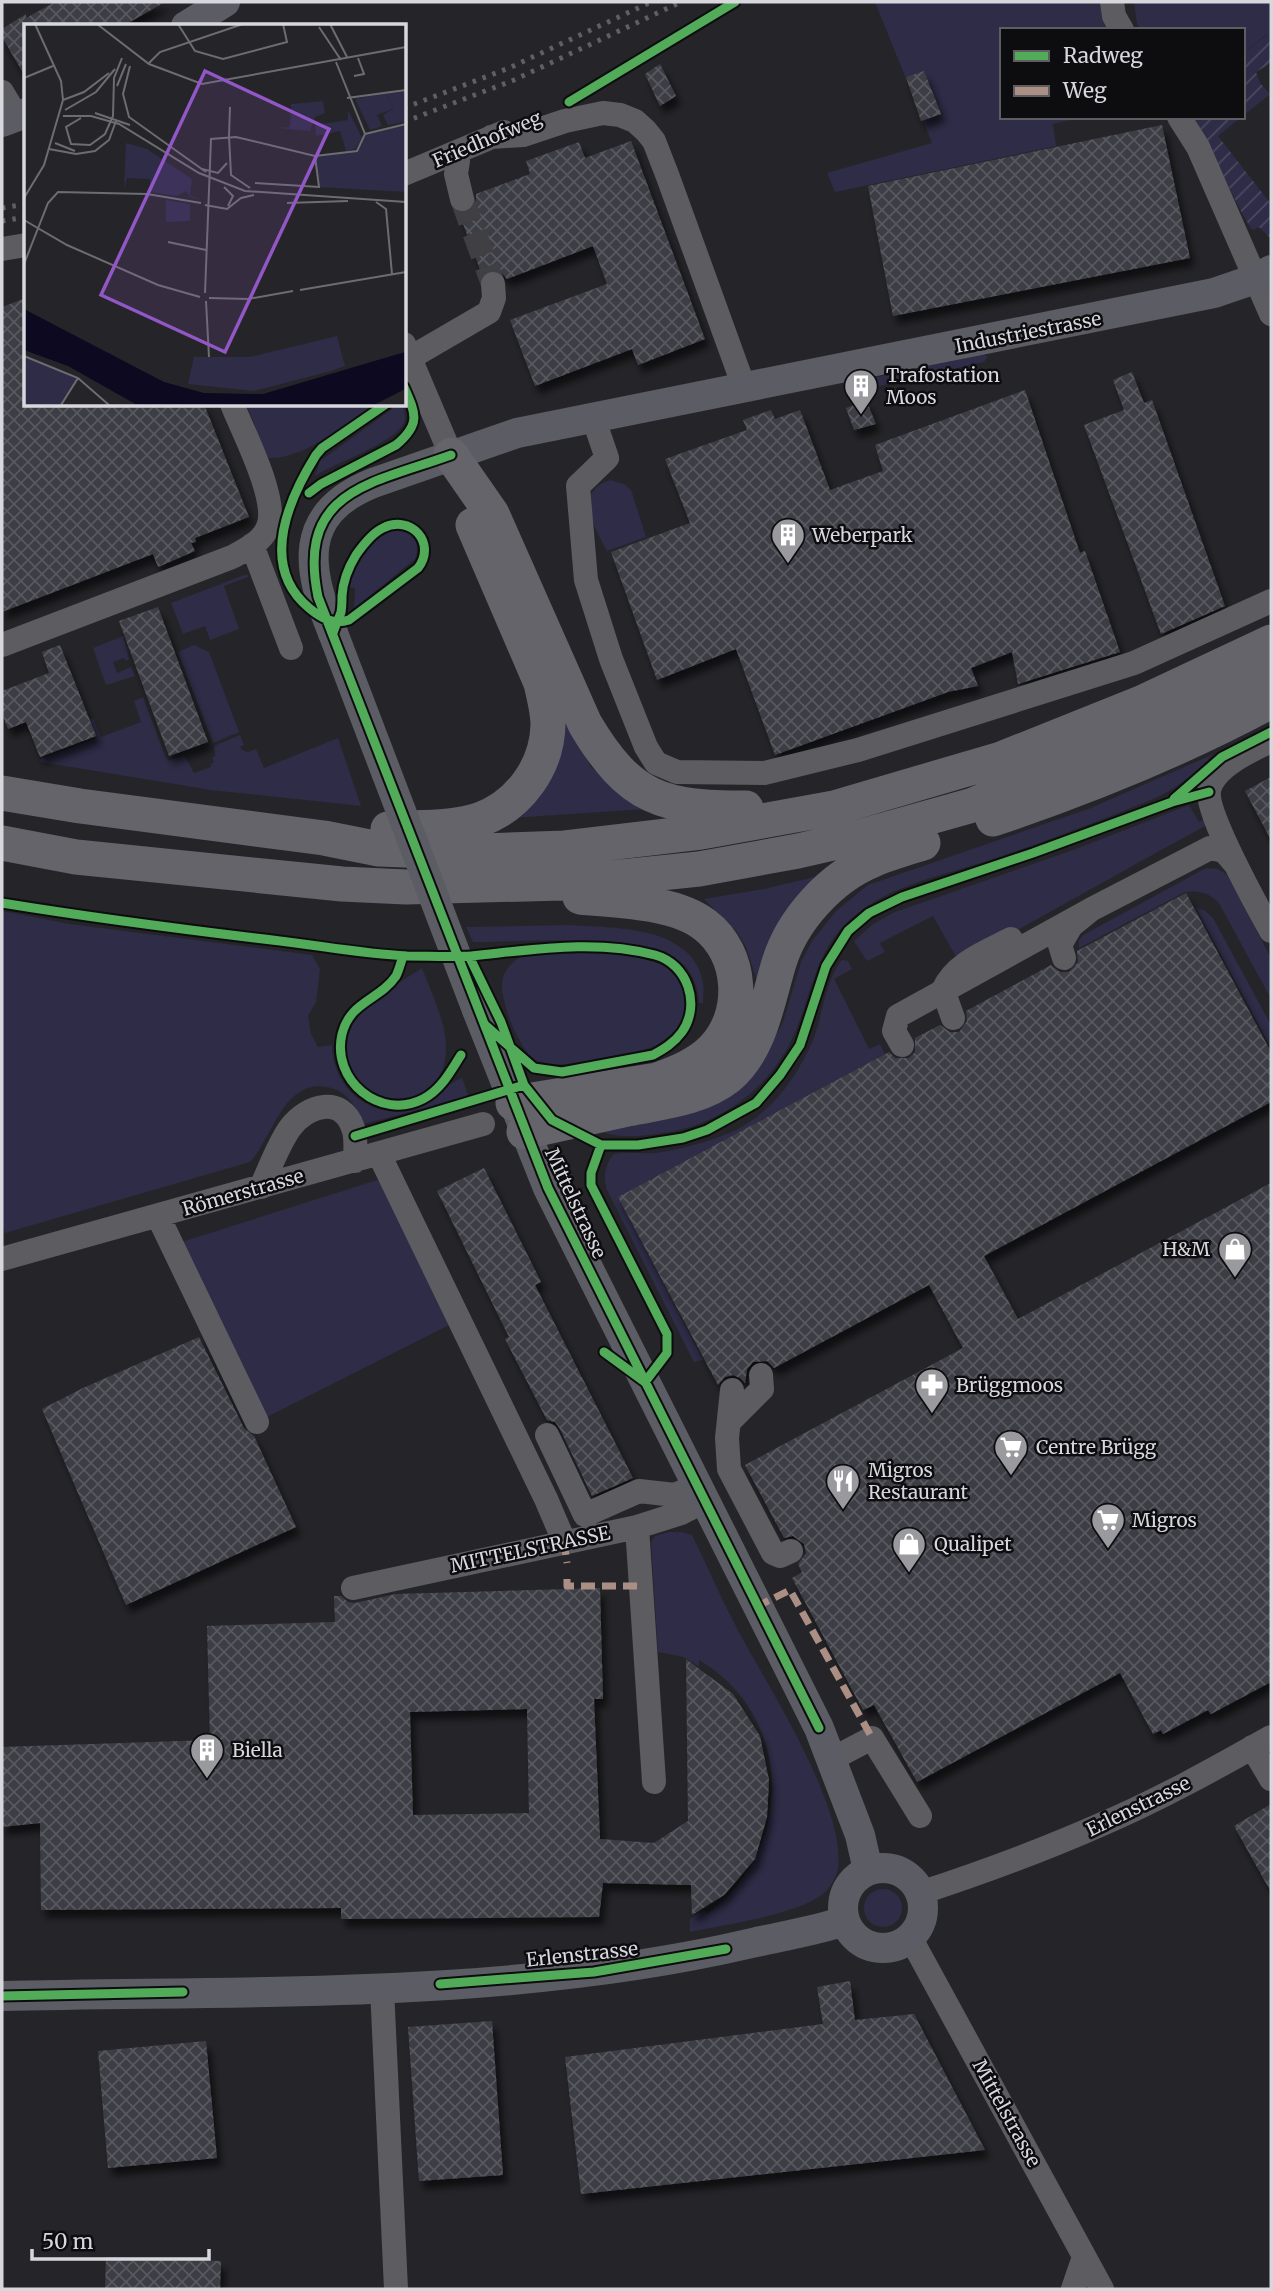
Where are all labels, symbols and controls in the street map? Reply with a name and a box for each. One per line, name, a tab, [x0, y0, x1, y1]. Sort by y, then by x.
inset map	[24, 24, 406, 406]
legend	[1000, 28, 1245, 119]
text: Radweg	[1063, 42, 1143, 69]
text: Weg	[1062, 77, 1107, 104]
street label: Friedhofweg	[429, 105, 546, 173]
street label: Industriestrasse	[953, 306, 1103, 358]
place label: Trafostation Moos	[886, 363, 1000, 409]
building icon: Trafostation Moos	[842, 367, 880, 416]
building icon: Weberpark	[769, 516, 807, 565]
place label: Weberpark	[811, 523, 913, 547]
street label: Mittelstrasse	[540, 1144, 612, 1262]
street label: Römerstrasse	[179, 1163, 307, 1221]
shop icon: H&M	[1216, 1230, 1254, 1279]
place label: H&M	[1162, 1237, 1210, 1261]
pharmacy icon: Brüggmoos	[913, 1366, 951, 1415]
place label: Brüggmoos	[956, 1373, 1063, 1397]
supermarket icon: Centre Brügg	[992, 1428, 1030, 1477]
place label: Centre Brügg	[1036, 1435, 1157, 1459]
place label: Migros Restaurant	[868, 1458, 969, 1504]
restaurant icon: Migros Restaurant	[824, 1462, 862, 1511]
supermarket icon: Migros	[1089, 1501, 1127, 1550]
place label: Migros	[1132, 1508, 1197, 1532]
street label: MITTELSTRASSE	[448, 1520, 612, 1578]
shop icon: Qualipet	[890, 1525, 928, 1574]
place label: Qualipet	[934, 1532, 1012, 1556]
building icon: Biella	[188, 1731, 226, 1780]
place label: Biella	[232, 1738, 283, 1762]
street label: Erlenstrasse	[1082, 1771, 1194, 1841]
street label: Erlenstrasse	[525, 1936, 639, 1972]
street label: Mittelstrasse	[968, 2055, 1046, 2171]
scale bar	[32, 2218, 208, 2262]
text: 50 m	[42, 2228, 93, 2255]

